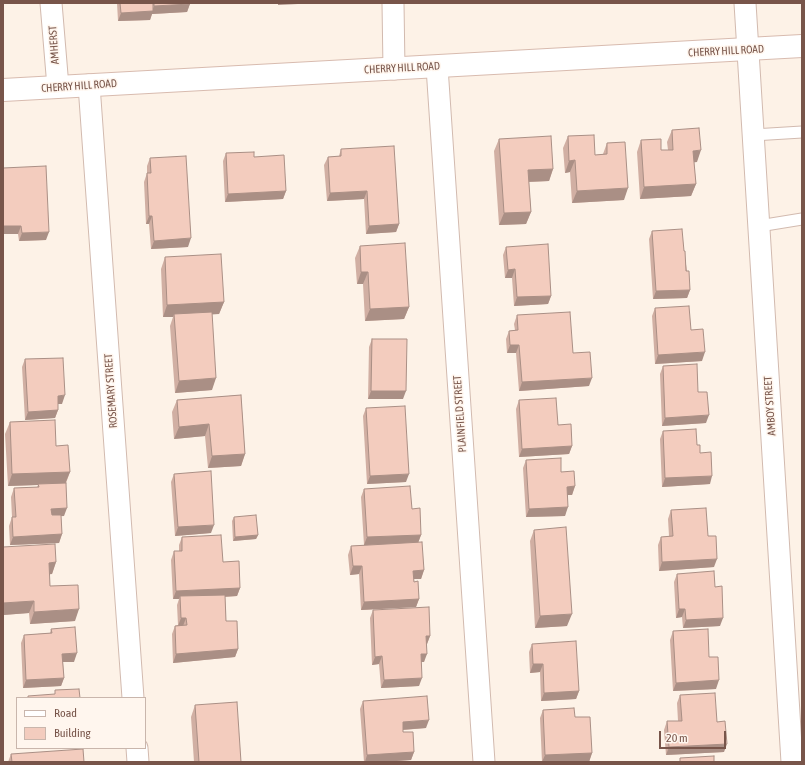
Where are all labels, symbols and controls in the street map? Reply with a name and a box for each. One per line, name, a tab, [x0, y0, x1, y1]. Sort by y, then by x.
street label: AMHERST	[46, 25, 62, 65]
street label: CHERRY HILL ROAD	[688, 42, 764, 60]
street label: CHERRY HILL ROAD	[364, 59, 440, 77]
street label: CHERRY HILL ROAD	[41, 77, 117, 95]
street label: ROSEMARY STREET	[102, 353, 120, 429]
street label: PLAINFIELD STREET	[451, 375, 469, 453]
street label: AMBOY STREET	[761, 376, 779, 436]
legend	[16, 697, 146, 749]
text: Road	[54, 706, 77, 720]
scale bar	[661, 723, 728, 749]
text: Building	[54, 726, 91, 740]
text: 20 m	[666, 731, 688, 745]

